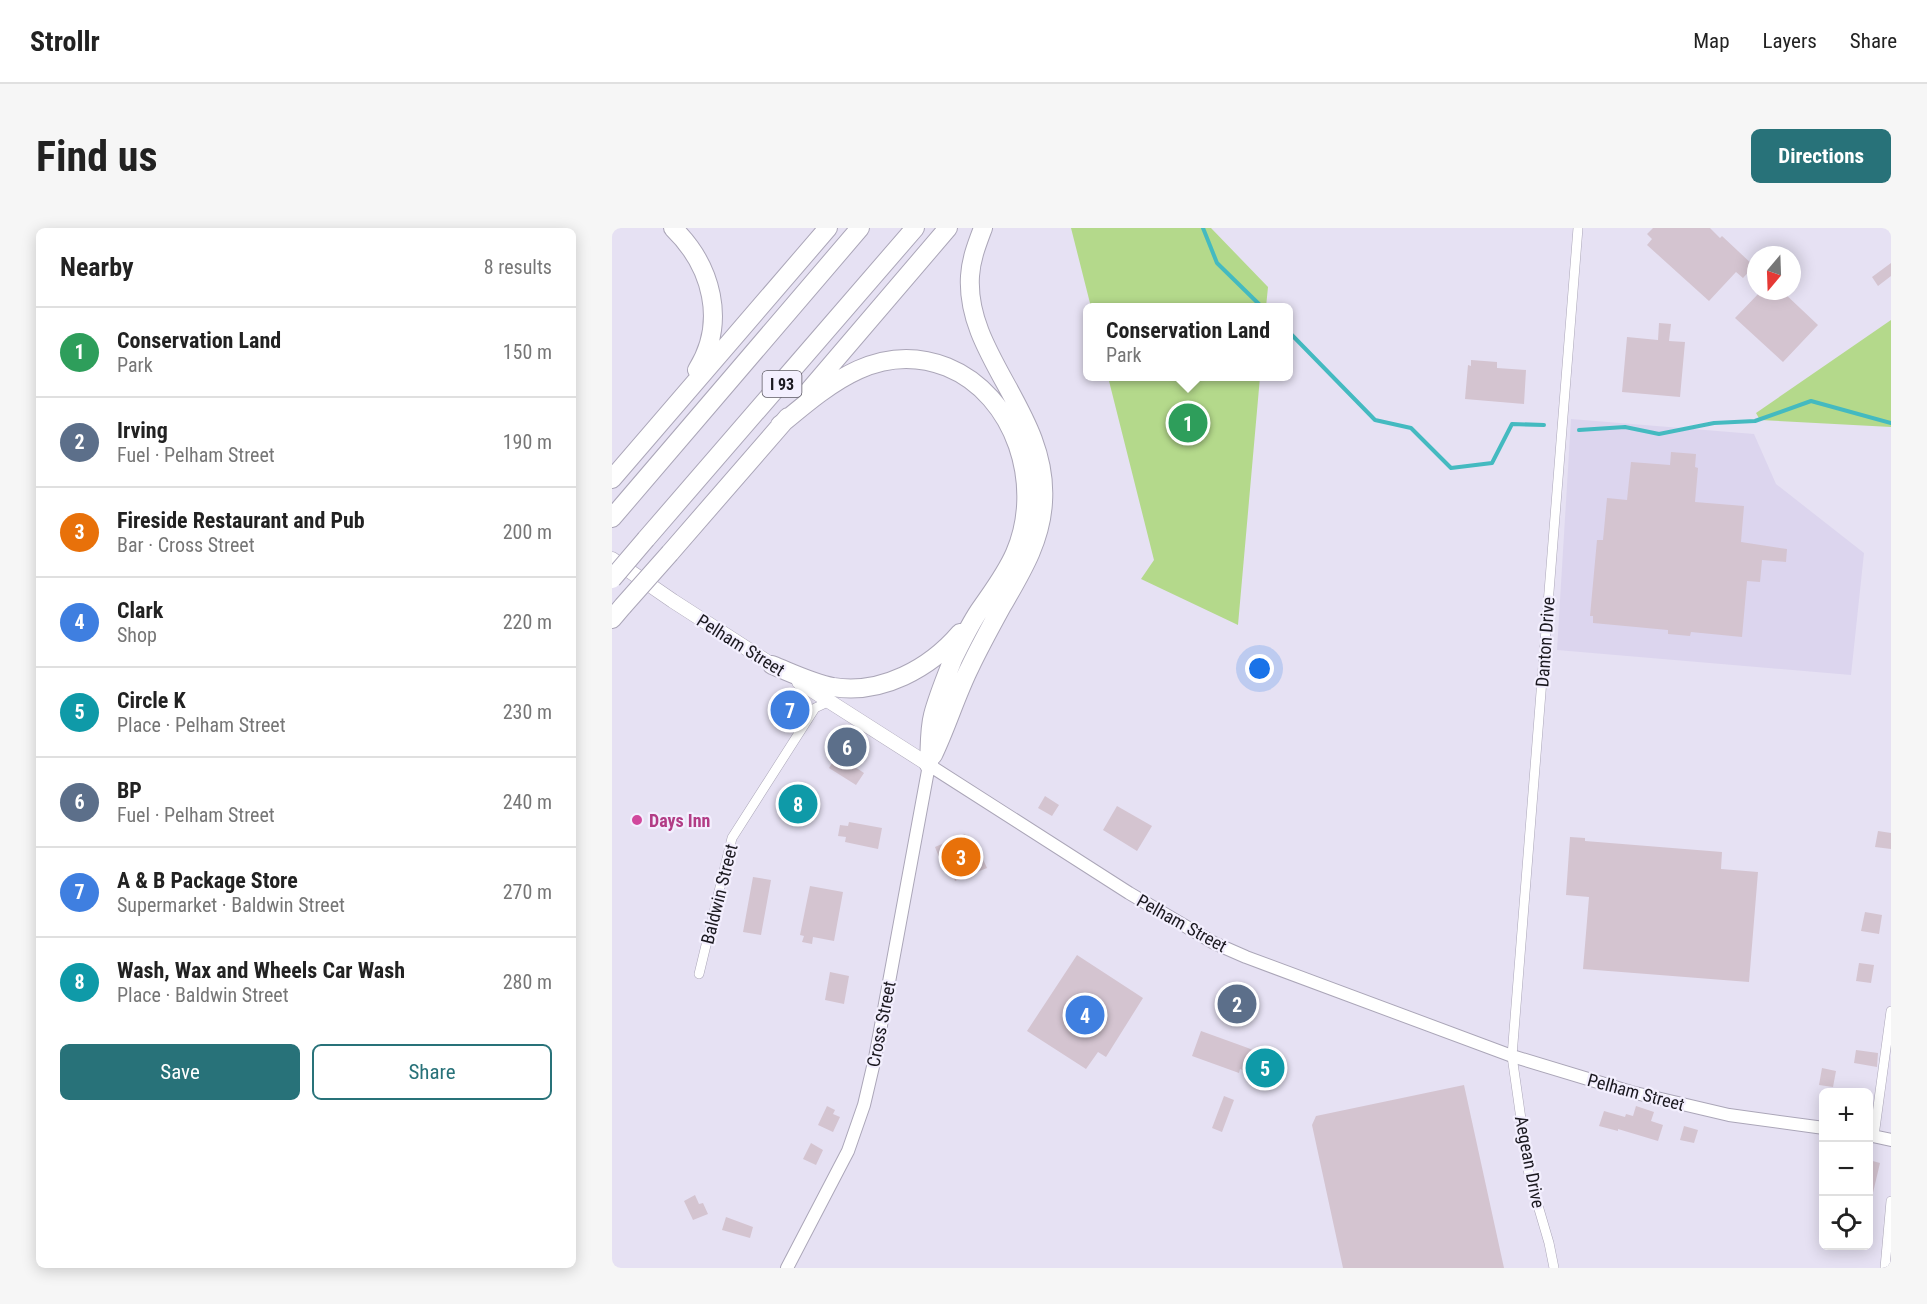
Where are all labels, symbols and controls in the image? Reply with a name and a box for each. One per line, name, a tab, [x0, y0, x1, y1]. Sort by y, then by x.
text: Strollr	[30, 25, 100, 58]
text: Map	[1693, 29, 1730, 53]
text: Layers	[1763, 29, 1817, 53]
text: Share	[1850, 29, 1897, 53]
button: Directions	[1751, 129, 1891, 183]
text: Find us	[36, 132, 157, 181]
north arrow	[1747, 246, 1801, 300]
text: Nearby	[60, 252, 134, 282]
text: 8 results	[484, 255, 552, 279]
popup	[1083, 303, 1293, 381]
text: Conservation Land	[1106, 318, 1270, 343]
text: Conservation Land	[117, 328, 281, 353]
text: 1	[74, 340, 85, 364]
text: 150 m	[503, 340, 552, 364]
text: Park	[1106, 343, 1142, 367]
text: Park	[117, 353, 153, 377]
road number: I 93	[762, 371, 802, 397]
pin: 1	[1168, 400, 1208, 446]
text: Irving	[117, 418, 168, 443]
text: 2	[74, 430, 85, 454]
text: 190 m	[503, 430, 552, 454]
text: Fuel · Pelham Street	[117, 443, 275, 467]
text: Fireside Restaurant and Pub	[117, 508, 365, 533]
text: 3	[74, 520, 85, 544]
text: 200 m	[503, 520, 552, 544]
text: Bar · Cross Street	[117, 533, 255, 557]
street label: Danton Drive	[1531, 596, 1559, 688]
text: Clark	[117, 598, 163, 623]
text: 4	[74, 610, 85, 634]
text: 220 m	[503, 610, 552, 634]
street label: Pelham Street	[693, 610, 789, 680]
text: Shop	[117, 623, 157, 647]
your location	[1245, 654, 1274, 683]
text: Circle K	[117, 688, 186, 713]
pin: 7	[770, 688, 810, 732]
text: 5	[74, 700, 85, 724]
text: 230 m	[503, 700, 552, 724]
text: Place · Pelham Street	[117, 713, 286, 737]
pin: 6	[828, 724, 866, 770]
text: BP	[117, 778, 142, 803]
pin: 8	[778, 782, 818, 826]
text: 6	[74, 790, 85, 814]
text: 240 m	[503, 790, 552, 814]
text: Fuel · Pelham Street	[117, 803, 275, 827]
place label: Days Inn	[649, 810, 710, 831]
marker: Days Inn	[630, 813, 644, 827]
pin: 3	[942, 834, 980, 880]
street label: Baldwin Street	[696, 842, 742, 946]
text: A & B Package Store	[117, 868, 298, 893]
text: 7	[74, 880, 85, 904]
text: 270 m	[503, 880, 552, 904]
street label: Pelham Street	[1133, 890, 1231, 956]
text: Supermarket · Baldwin Street	[117, 893, 345, 917]
text: Wash, Wax and Wheels Car Wash	[117, 958, 405, 983]
text: 8	[74, 970, 85, 994]
text: 280 m	[503, 970, 552, 994]
street label: Cross Street	[862, 979, 900, 1069]
pin: 2	[1218, 982, 1256, 1026]
text: Place · Baldwin Street	[117, 983, 289, 1007]
pin: 4	[1066, 992, 1104, 1038]
button: Save	[60, 1044, 300, 1100]
button: Share	[312, 1044, 552, 1100]
pin: 5	[1246, 1046, 1284, 1090]
street label: Pelham Street	[1585, 1069, 1687, 1115]
map controls	[1819, 1088, 1873, 1250]
button: +	[1819, 1088, 1873, 1142]
street label: Aegean Drive	[1511, 1114, 1549, 1210]
button: −	[1819, 1142, 1873, 1196]
button: locate	[1819, 1196, 1873, 1250]

